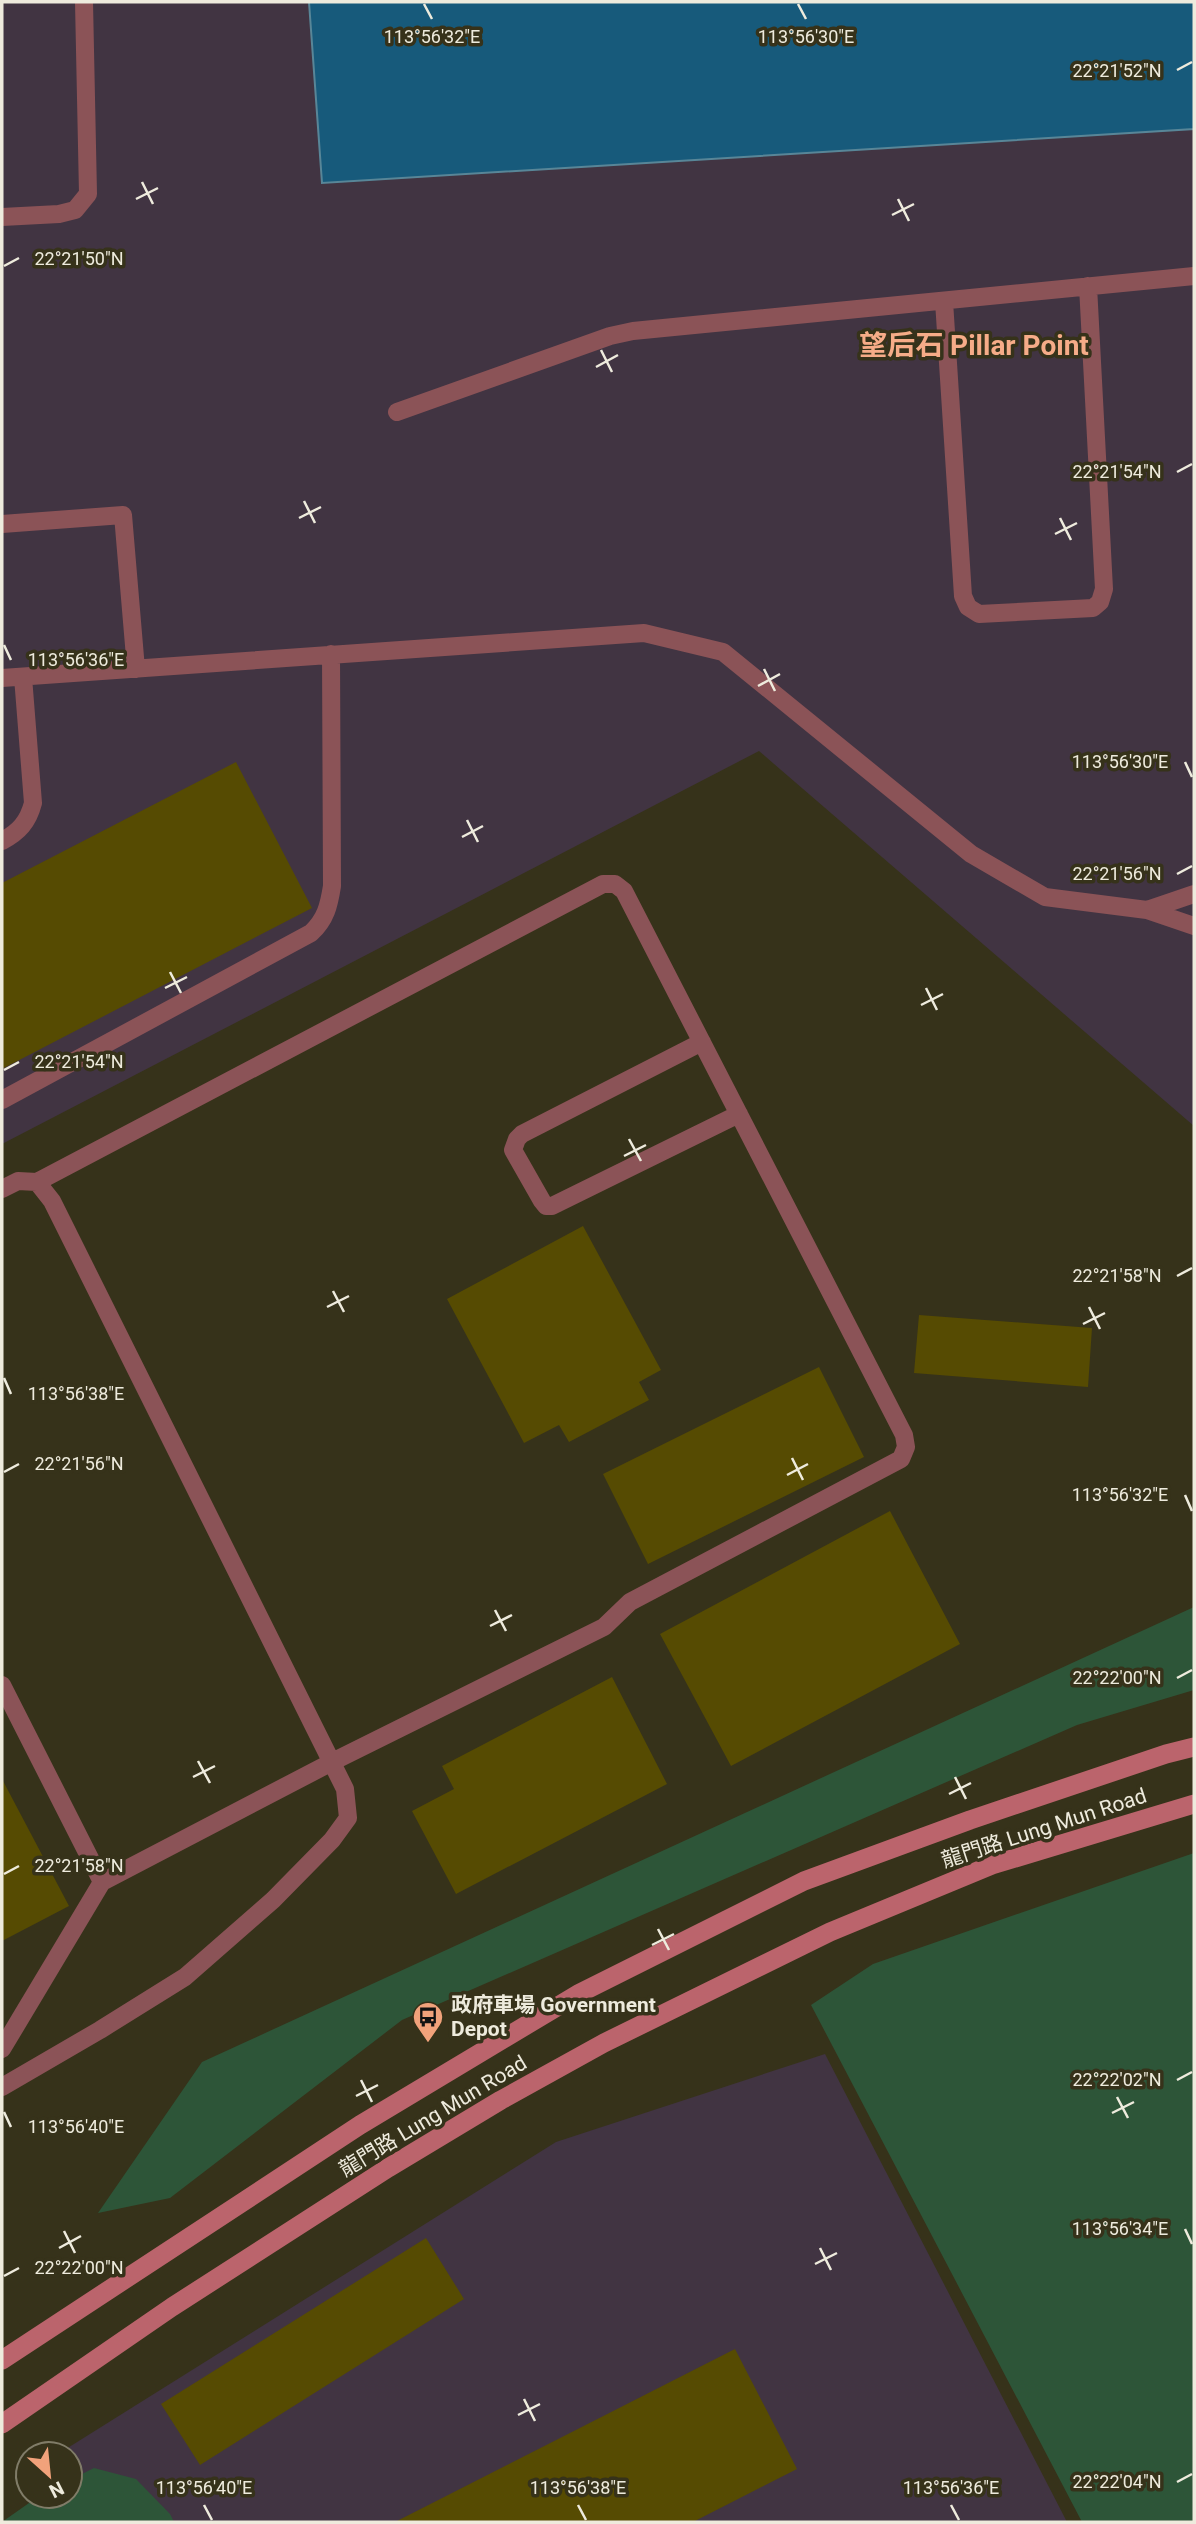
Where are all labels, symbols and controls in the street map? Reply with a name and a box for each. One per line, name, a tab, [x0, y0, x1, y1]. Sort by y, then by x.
text: 113°56'32"E	[384, 26, 480, 47]
text: 113°56'30"E	[758, 26, 854, 47]
text: 22°21'52"N	[1072, 60, 1162, 81]
text: 22°21'50"N	[34, 248, 124, 269]
district label: 望后石 Pillar Point	[859, 329, 1089, 362]
text: 22°21'54"N	[1072, 461, 1162, 482]
text: 113°56'36"E	[28, 649, 124, 670]
text: 113°56'30"E	[1072, 751, 1168, 772]
text: 22°21'56"N	[1072, 863, 1162, 884]
text: 22°21'54"N	[34, 1051, 124, 1072]
text: 22°21'58"N	[1072, 1265, 1162, 1286]
text: 113°56'38"E	[28, 1383, 124, 1404]
text: 22°21'56"N	[34, 1453, 124, 1474]
text: 113°56'32"E	[1072, 1484, 1168, 1505]
text: 22°22'00"N	[1072, 1667, 1162, 1688]
street label: 龍門路 Lung Mun Road	[938, 1783, 1150, 1873]
text: 22°21'58"N	[34, 1855, 124, 1876]
place label: 政府車場 Government Depot	[451, 1993, 656, 2041]
bus stop icon: 政府車場 Government Depot	[411, 2000, 445, 2044]
street label: 龍門路 Lung Mun Road	[335, 2051, 531, 2181]
text: 22°22'02"N	[1072, 2069, 1162, 2090]
text: 113°56'40"E	[28, 2116, 124, 2137]
text: 113°56'34"E	[1072, 2218, 1168, 2239]
text: 22°22'00"N	[34, 2257, 124, 2278]
north arrow	[14, 2440, 84, 2510]
text: 22°22'04"N	[1072, 2471, 1162, 2492]
text: N	[45, 2476, 68, 2503]
text: 113°56'40"E	[156, 2477, 252, 2498]
text: 113°56'38"E	[530, 2477, 626, 2498]
text: 113°56'36"E	[903, 2477, 999, 2498]

